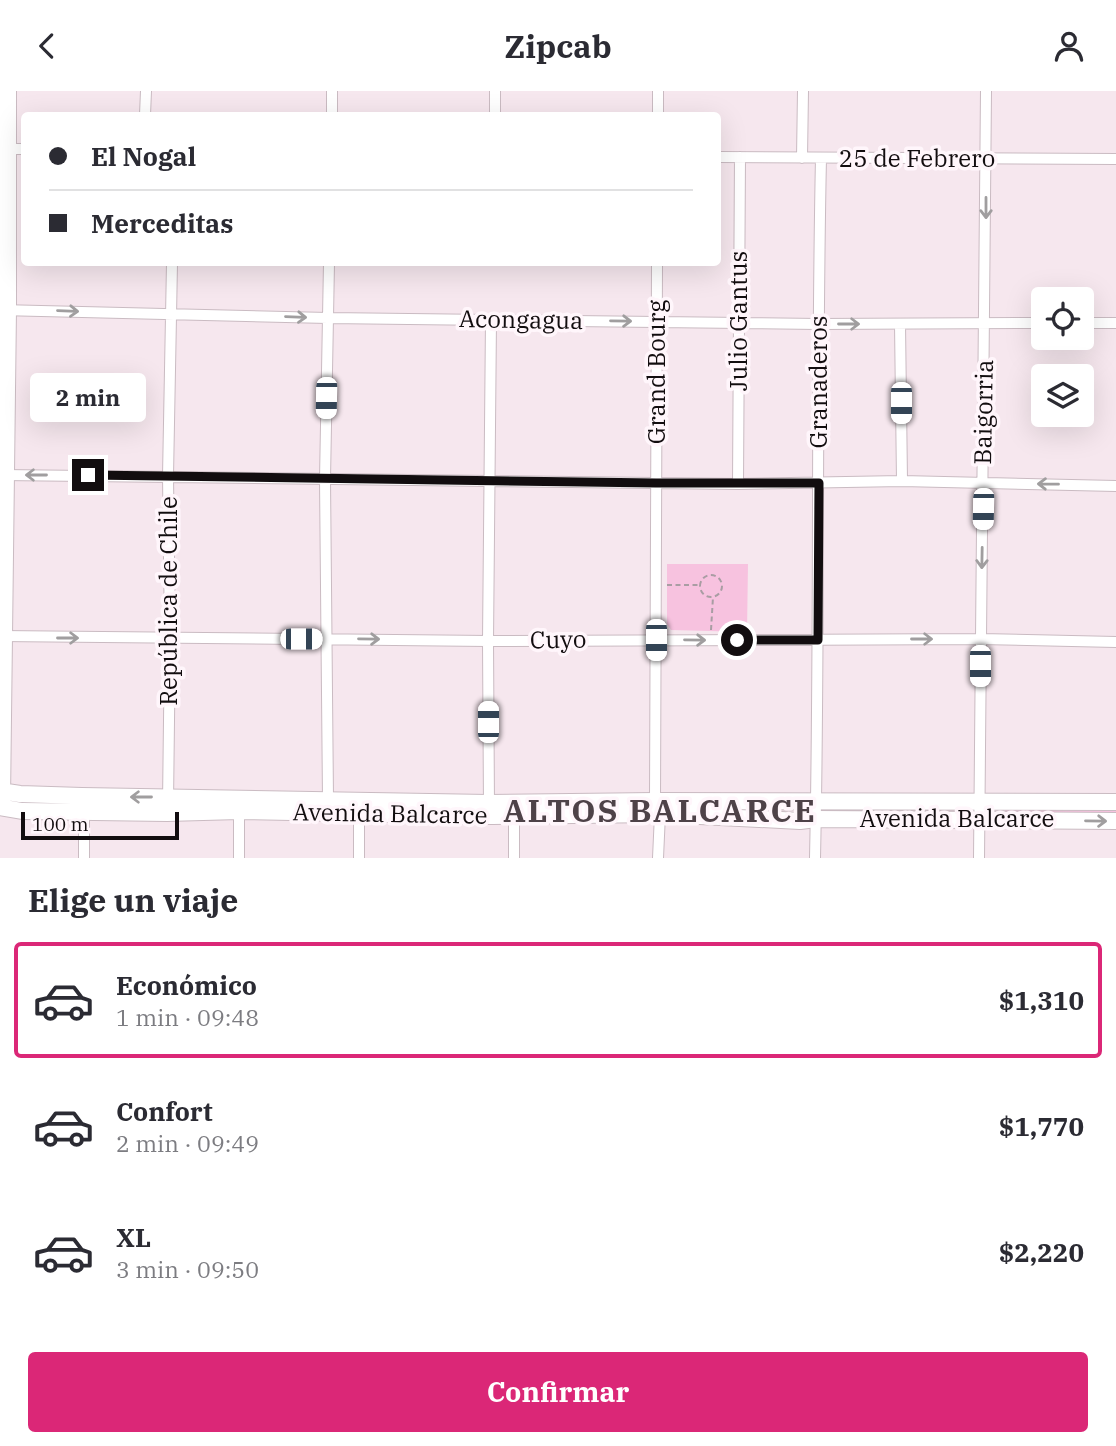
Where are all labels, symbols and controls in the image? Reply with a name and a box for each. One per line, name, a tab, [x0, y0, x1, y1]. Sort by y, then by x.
text: Zipcab	[504, 25, 612, 67]
icon: back	[28, 27, 66, 65]
icon: person	[1050, 27, 1088, 65]
text: El Nogal	[91, 139, 196, 173]
street label: 25 de Febrero	[839, 142, 995, 174]
one-way arrow	[979, 196, 993, 219]
text: Merceditas	[91, 206, 233, 240]
street label: Julio Gantus	[722, 251, 754, 391]
map controls	[1031, 287, 1094, 427]
button: locate	[1031, 287, 1094, 350]
street label: Grand Bourg	[640, 300, 672, 444]
street label: Acongagua	[459, 302, 583, 336]
one-way arrow	[56, 304, 79, 318]
one-way arrow	[284, 311, 307, 324]
one-way arrow	[609, 314, 632, 328]
street label: Granaderos	[802, 316, 834, 448]
one-way arrow	[837, 317, 860, 331]
street label: Baigorria	[966, 359, 1000, 465]
button: layers	[1031, 364, 1094, 427]
callout: 2 min	[30, 373, 146, 423]
car	[316, 377, 337, 419]
text: 2 min	[56, 382, 120, 412]
car	[891, 382, 912, 424]
route end	[72, 459, 104, 491]
one-way arrow	[25, 468, 48, 482]
one-way arrow	[1037, 478, 1060, 491]
car	[973, 488, 994, 530]
street label: República de Chile	[152, 496, 184, 706]
one-way arrow	[975, 546, 989, 569]
car	[646, 619, 667, 661]
street label: Cuyo	[529, 623, 587, 655]
route start	[721, 624, 753, 656]
car	[281, 629, 323, 650]
one-way arrow	[56, 631, 79, 645]
one-way arrow	[910, 632, 933, 646]
one-way arrow	[357, 633, 380, 646]
one-way arrow	[683, 633, 706, 647]
car	[970, 645, 991, 687]
car	[478, 701, 499, 743]
district label: ALTOS BALCARCE	[503, 789, 817, 831]
one-way arrow	[130, 790, 153, 804]
street label: Avenida Balcarce	[292, 795, 488, 831]
street label: Avenida Balcarce	[860, 802, 1054, 834]
scale bar	[21, 809, 178, 841]
text: 100 m	[32, 812, 89, 836]
one-way arrow	[1085, 814, 1108, 827]
text: Elige un viaje	[28, 879, 238, 921]
text: Económico	[116, 968, 257, 1002]
icon: car	[32, 969, 95, 1032]
text: $1,310	[999, 983, 1084, 1017]
text: 1 min · 09:48	[116, 1002, 259, 1032]
text: Confort	[116, 1094, 213, 1128]
icon: car	[32, 1095, 95, 1158]
text: $1,770	[999, 1109, 1084, 1143]
text: 2 min · 09:49	[116, 1128, 259, 1158]
text: XL	[116, 1220, 151, 1254]
icon: car	[32, 1221, 95, 1284]
text: $2,220	[999, 1235, 1084, 1269]
text: 3 min · 09:50	[116, 1254, 259, 1284]
button: Confirmar	[28, 1352, 1088, 1432]

